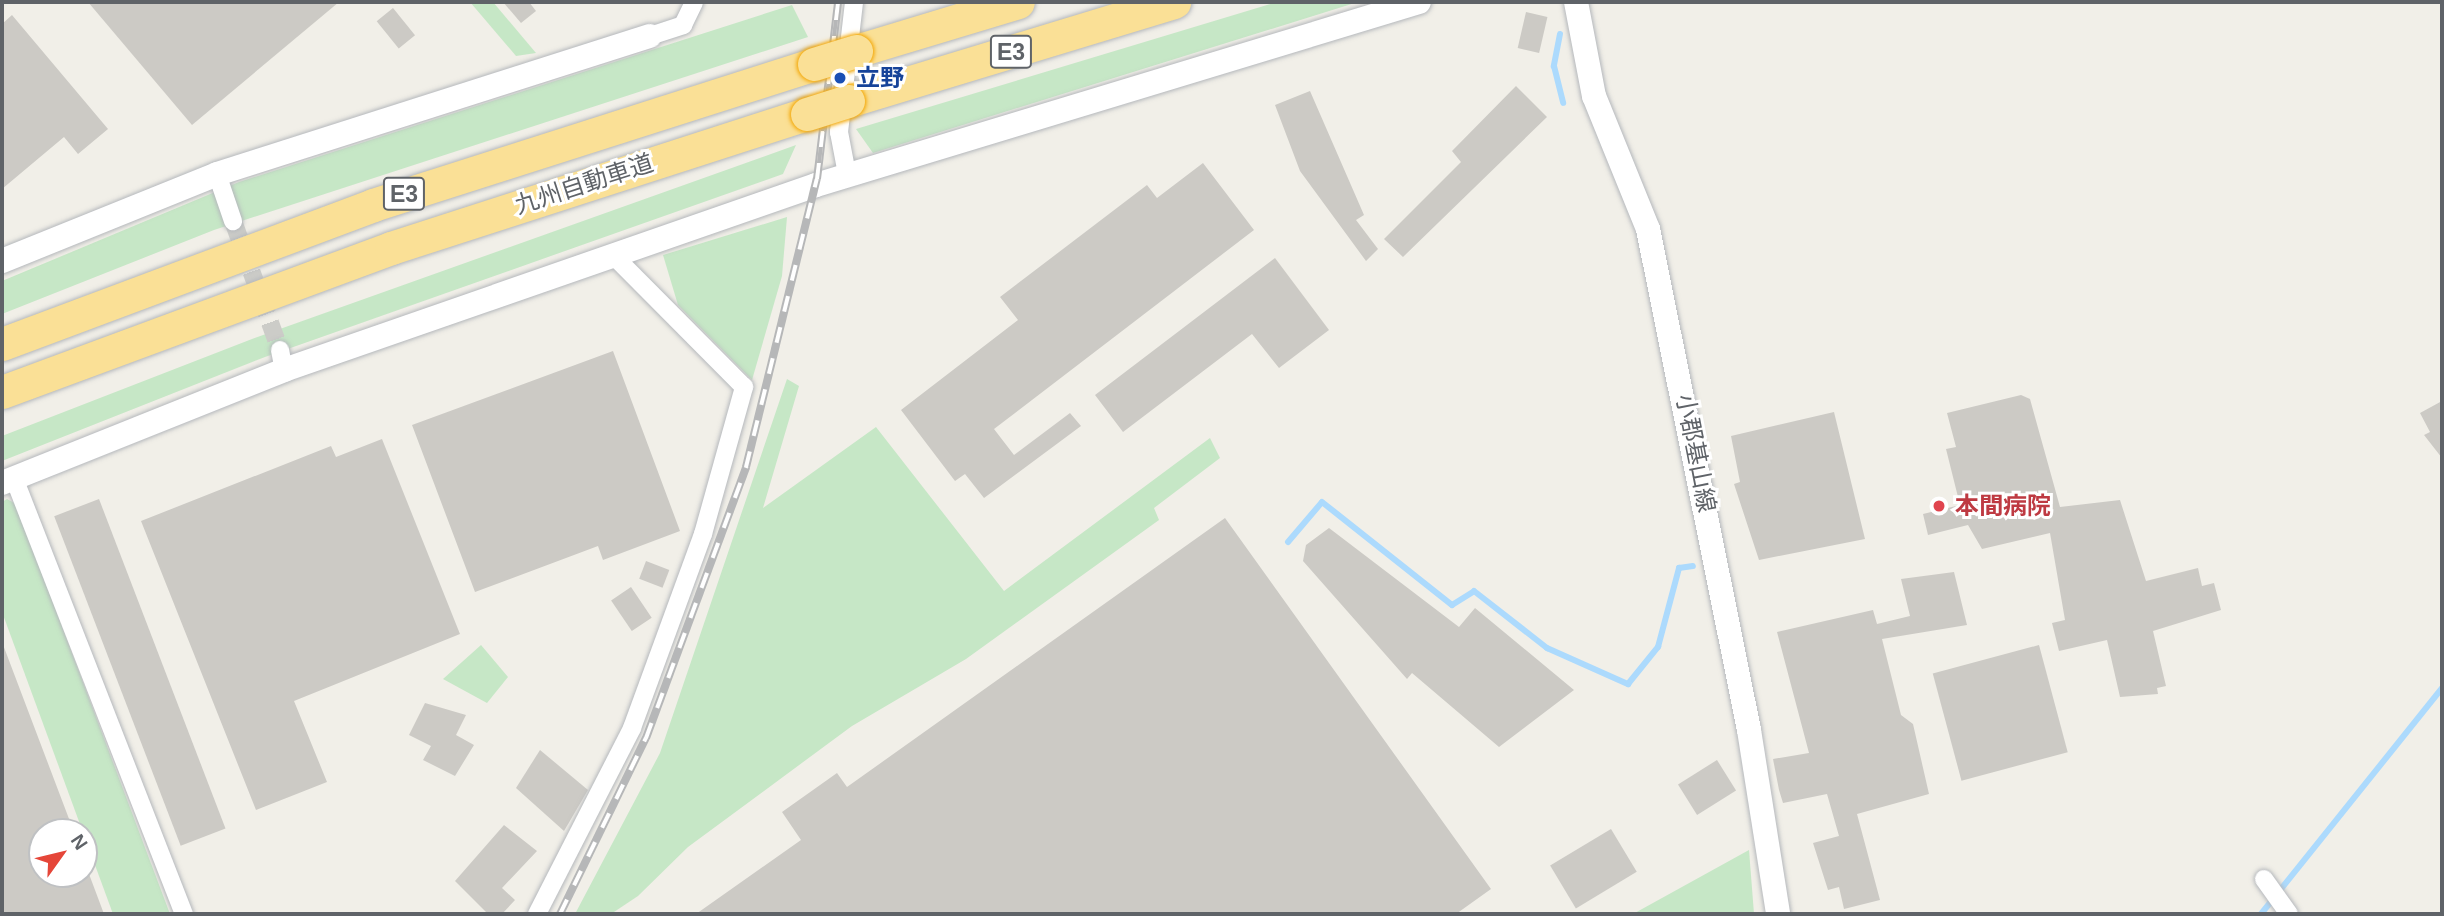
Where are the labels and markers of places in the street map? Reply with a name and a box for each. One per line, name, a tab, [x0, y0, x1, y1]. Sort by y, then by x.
place label: 立野	[856, 64, 904, 92]
marker: 立野	[830, 68, 850, 88]
place label: 本間病院	[1955, 492, 2051, 520]
marker: 本間病院	[1929, 496, 1949, 516]

